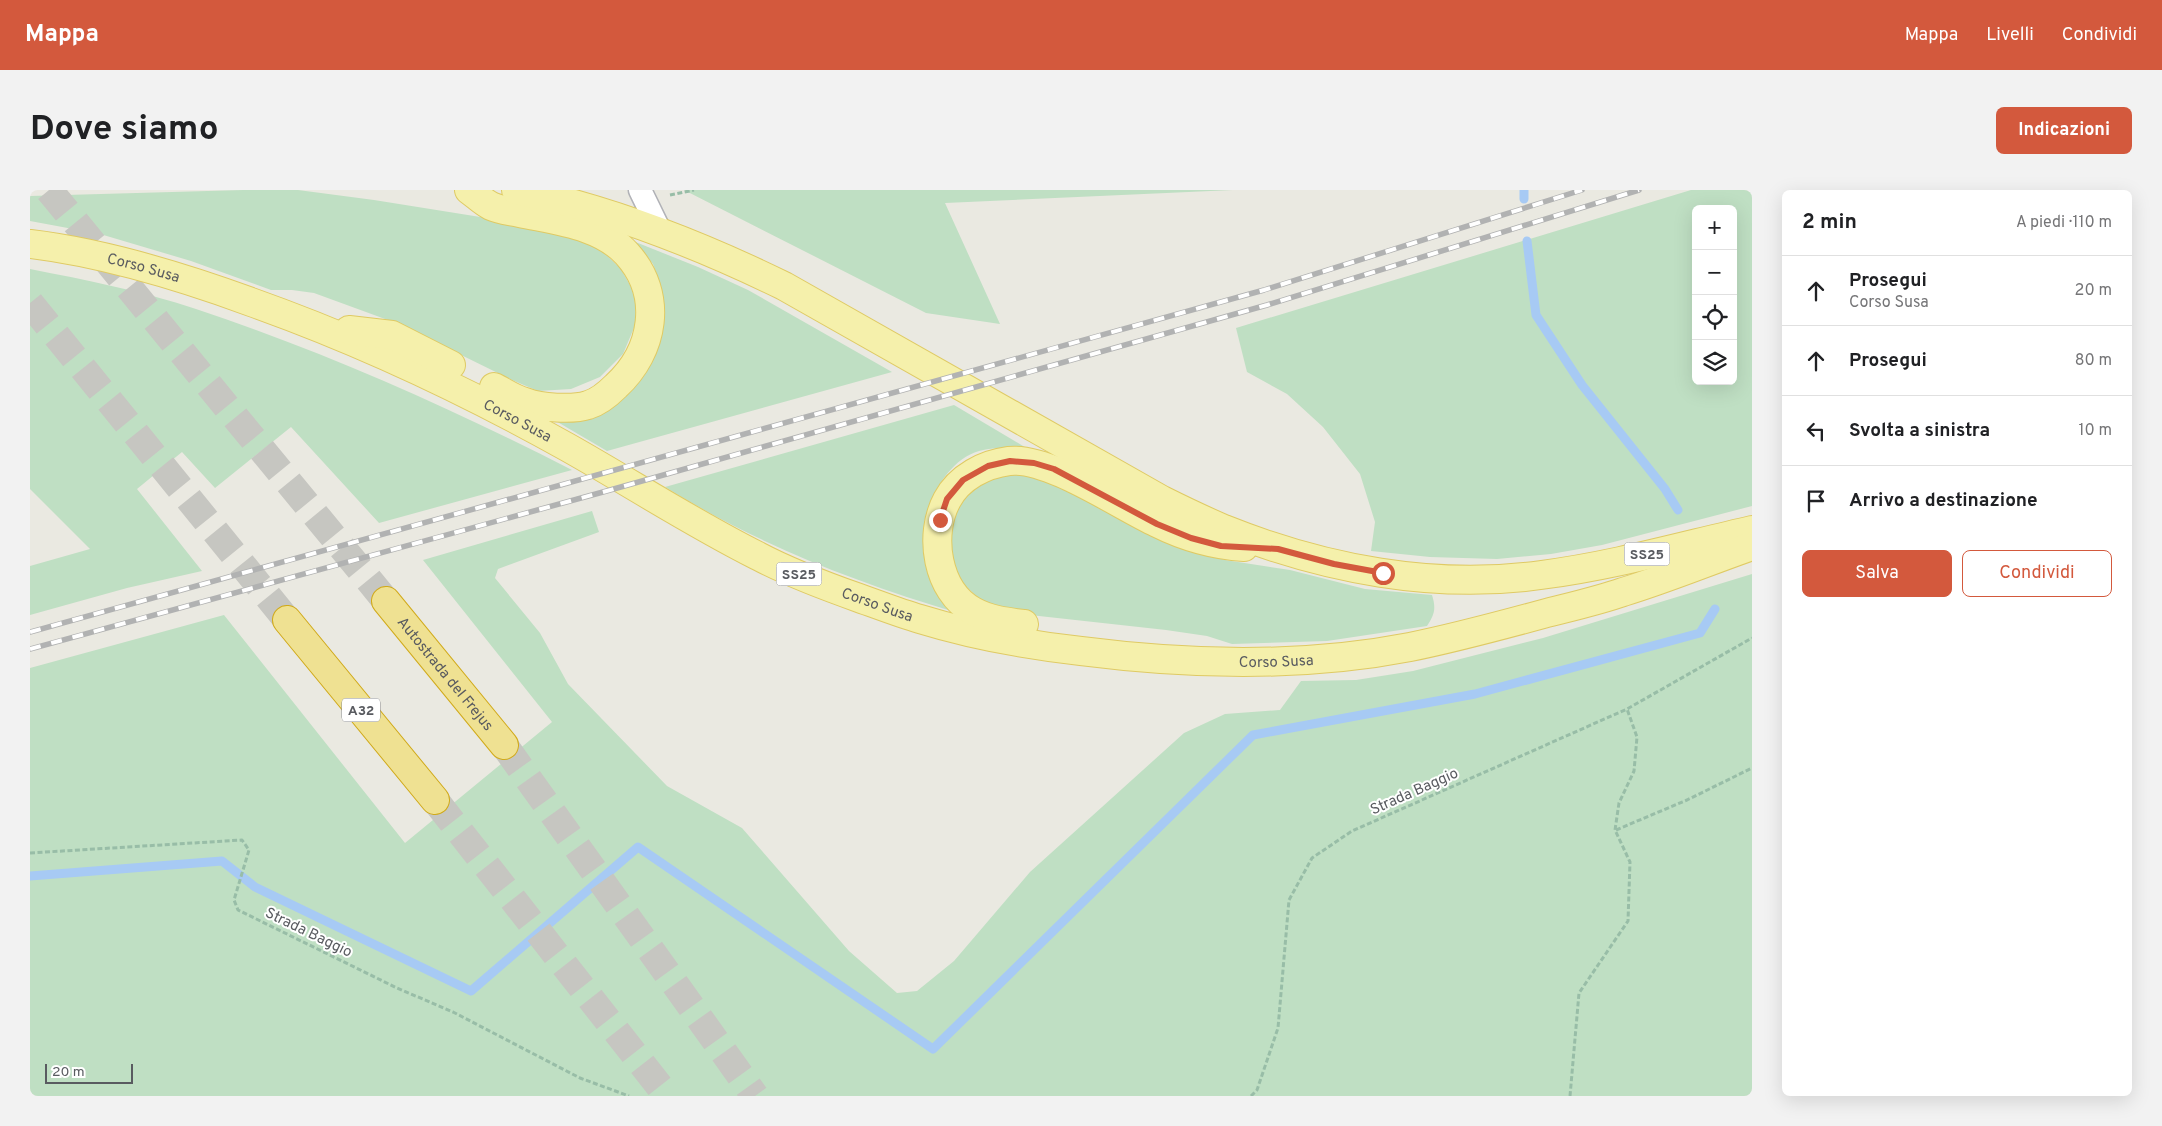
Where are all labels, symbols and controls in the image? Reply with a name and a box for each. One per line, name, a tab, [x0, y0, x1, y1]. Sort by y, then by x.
text: Mappa	[25, 20, 99, 50]
text: Mappa	[1905, 24, 1958, 47]
text: Livelli	[1986, 24, 2034, 47]
text: Condividi	[2062, 24, 2137, 47]
button: Indicazioni	[1996, 107, 2132, 154]
text: Dove siamo	[30, 108, 219, 152]
map controls	[1692, 205, 1737, 385]
button: +	[1692, 205, 1737, 250]
text: 2 min	[1802, 209, 1857, 236]
text: A piedi · 110 m	[2016, 213, 2112, 233]
street label: Corso Susa	[105, 250, 182, 288]
button: −	[1692, 250, 1737, 295]
text: Prosegui	[1849, 269, 1927, 293]
icon: ahead	[1802, 277, 1830, 305]
text: 20 m	[2075, 281, 2112, 301]
text: Corso Susa	[1849, 293, 1929, 313]
button: locate	[1692, 295, 1737, 340]
button: layers	[1692, 340, 1737, 385]
icon: ahead	[1802, 347, 1830, 375]
text: Prosegui	[1849, 349, 1927, 373]
text: 80 m	[2075, 351, 2112, 371]
street label: Corso Susa	[480, 396, 554, 448]
icon: left	[1802, 417, 1830, 445]
text: Svolta a sinistra	[1849, 419, 1990, 443]
text: 10 m	[2078, 421, 2112, 441]
icon: arrive	[1802, 487, 1830, 515]
text: Arrivo a destinazione	[1849, 489, 2038, 513]
route end	[929, 509, 952, 532]
road number: SS25	[1624, 542, 1670, 566]
button: Salva	[1802, 550, 1952, 597]
button: Condividi	[1962, 550, 2112, 597]
road number: SS25	[776, 562, 822, 586]
route start	[1372, 562, 1395, 585]
street label: Corso Susa	[839, 584, 915, 627]
street label: Autostrada del Frejus	[392, 614, 497, 736]
street label: Corso Susa	[1239, 652, 1314, 673]
road number: A32	[342, 698, 380, 722]
street label: Strada Baggio	[1368, 764, 1462, 820]
street label: Strada Baggio	[262, 904, 355, 963]
scale bar	[45, 1061, 132, 1084]
text: 20 m	[52, 1064, 85, 1081]

